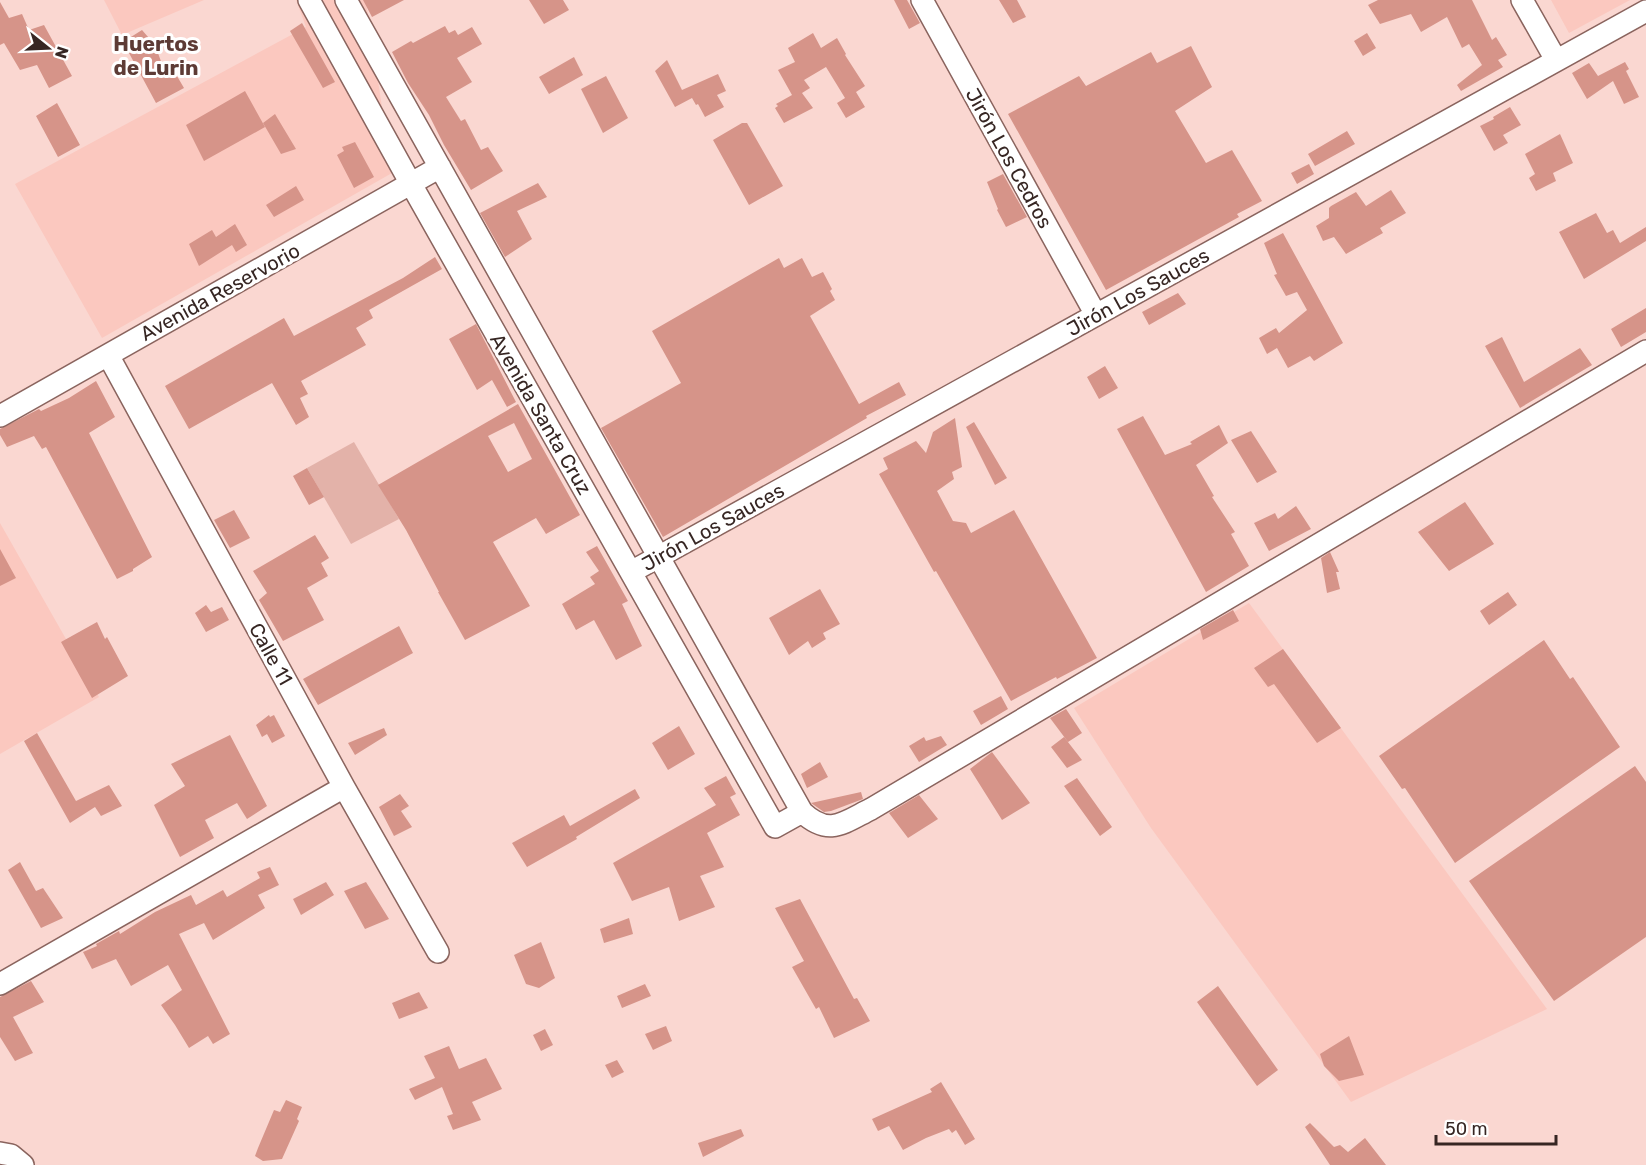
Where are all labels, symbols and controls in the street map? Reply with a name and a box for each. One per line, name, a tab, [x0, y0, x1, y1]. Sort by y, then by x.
north arrow	[18, 18, 78, 78]
district label: Huertos de Lurin	[113, 31, 199, 80]
text: N	[51, 44, 73, 61]
street label: Jirón Los Cedros	[961, 84, 1057, 232]
street label: Avenida Reservorio	[136, 238, 304, 346]
street label: Jirón Los Sauces	[1063, 243, 1213, 341]
street label: Avenida Santa Cruz	[485, 329, 597, 499]
street label: Jirón Los Sauces	[638, 478, 788, 576]
street label: Calle 11	[244, 619, 298, 689]
scale bar	[1436, 1108, 1556, 1146]
text: 50 m	[1445, 1118, 1488, 1140]

